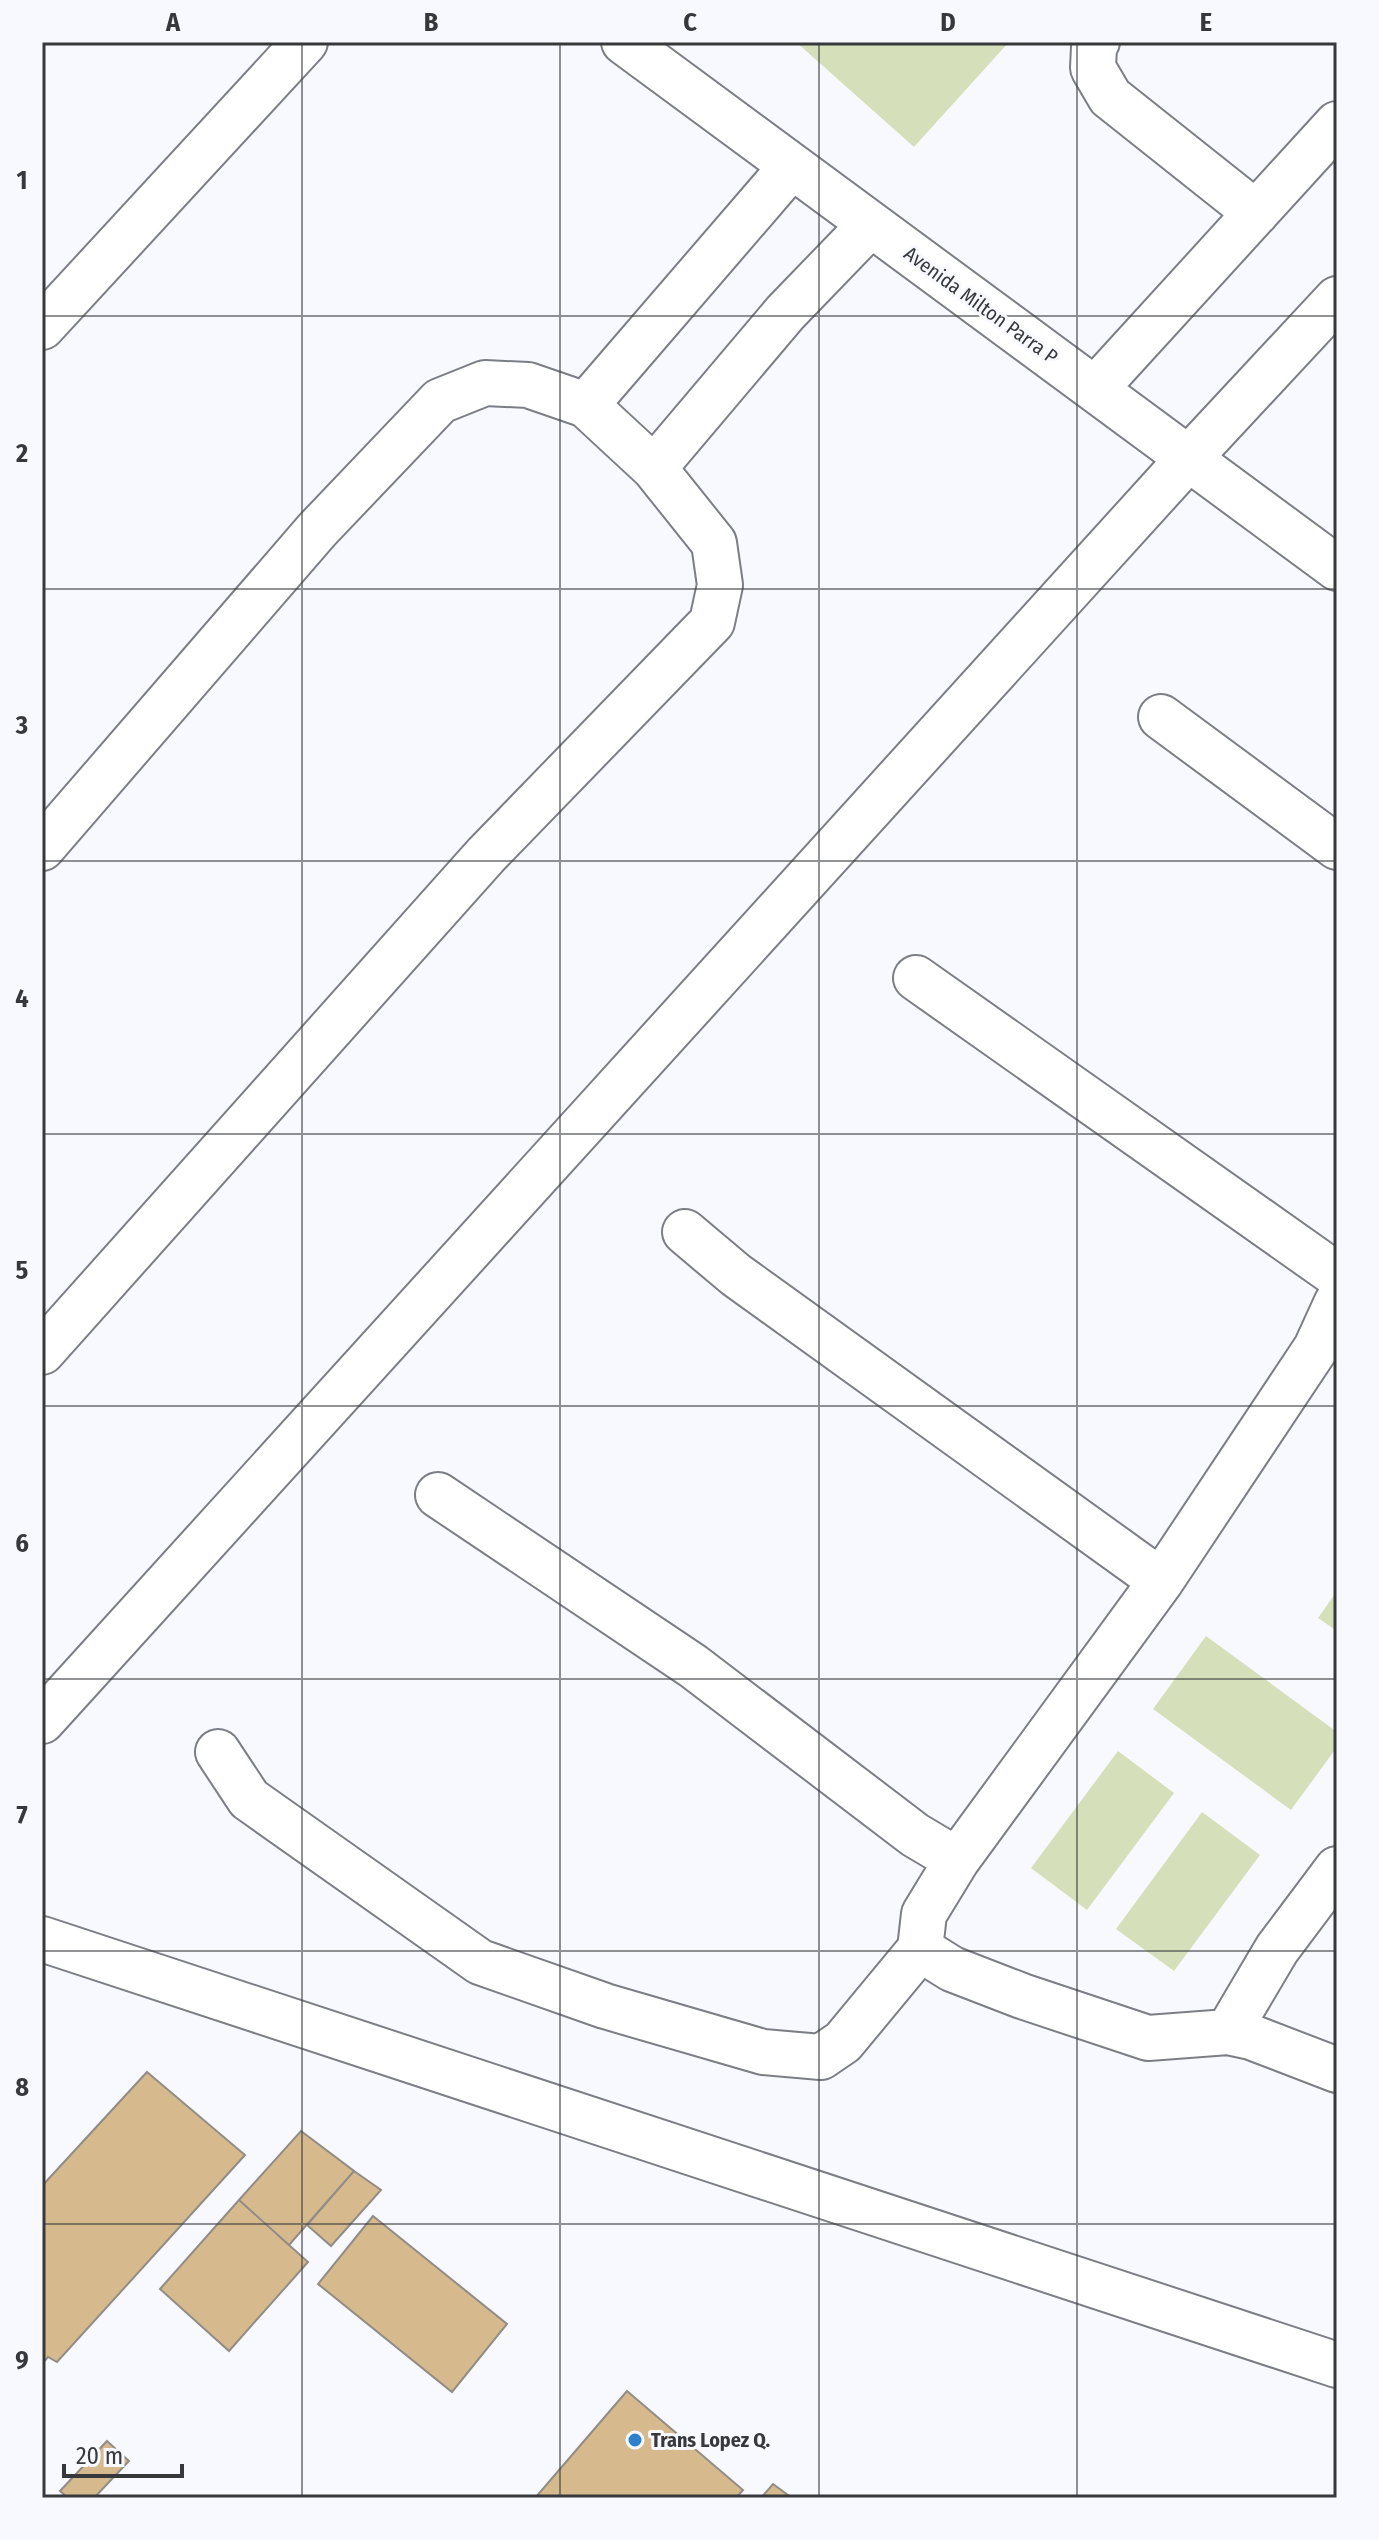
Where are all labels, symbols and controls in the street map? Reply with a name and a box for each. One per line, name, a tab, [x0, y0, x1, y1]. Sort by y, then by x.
text: A	[165, 7, 181, 38]
text: B	[424, 7, 439, 38]
text: C	[683, 7, 697, 38]
text: D	[940, 7, 956, 38]
text: E	[1200, 7, 1212, 38]
text: 1	[17, 165, 28, 196]
street label: Avenida Milton Parra P	[899, 241, 1063, 369]
text: 2	[15, 438, 28, 469]
text: 3	[15, 710, 28, 741]
text: 4	[15, 983, 29, 1014]
text: 5	[16, 1255, 29, 1286]
text: 6	[15, 1528, 29, 1559]
text: 7	[16, 1800, 28, 1831]
text: 8	[15, 2072, 29, 2103]
text: 9	[15, 2345, 29, 2376]
scale bar	[64, 2428, 182, 2478]
place label: Trans Lopez Q.	[651, 2428, 770, 2452]
marker: Trans Lopez Q.	[626, 2431, 644, 2449]
text: 20 m	[76, 2442, 123, 2470]

